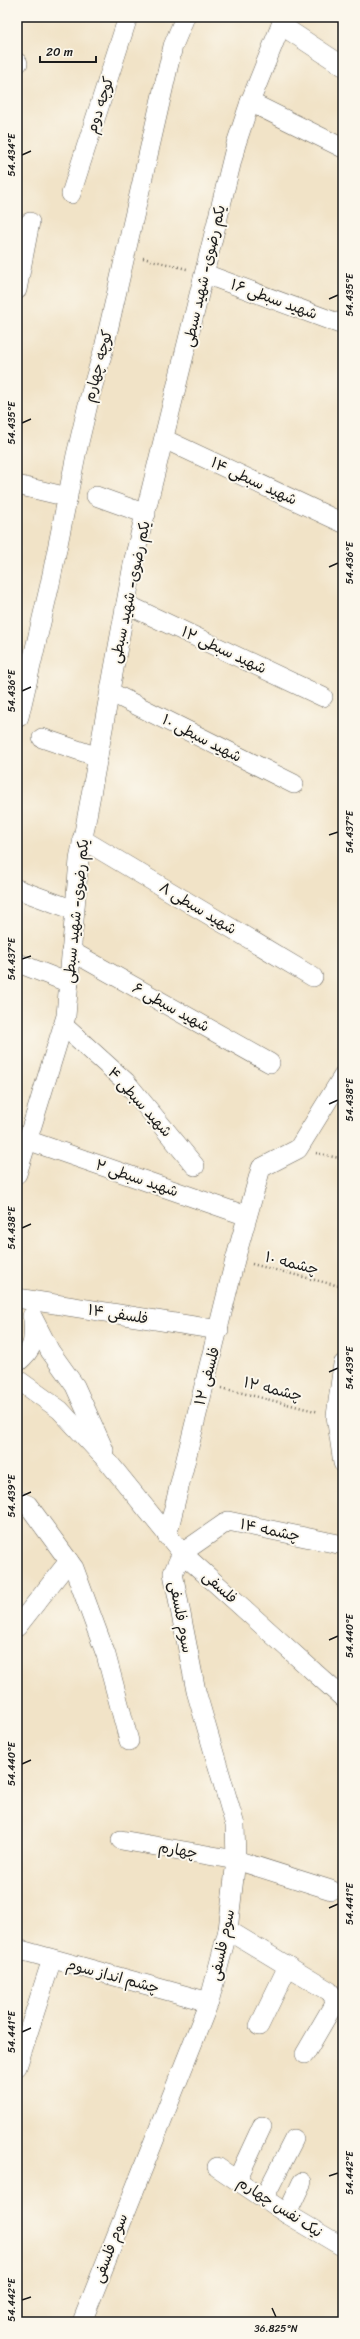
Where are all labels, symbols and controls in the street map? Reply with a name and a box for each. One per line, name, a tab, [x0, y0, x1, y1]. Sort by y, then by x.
scale bar	[40, 38, 96, 64]
text: 20 m	[46, 41, 73, 63]
street label: کوچه دوم	[79, 73, 121, 137]
text: 54.434°E	[3, 132, 21, 177]
street label: یکم رضوی- شهید سبطی	[175, 202, 233, 350]
street label: شهید سبطی ۱۶	[227, 271, 321, 327]
text: 54.435°E	[341, 272, 359, 317]
street label: کوچه چهارم	[76, 327, 120, 405]
text: 54.435°E	[3, 400, 21, 445]
street label: شهید سبطی ۱۴	[206, 450, 302, 512]
street label: یکم رضوی- شهید سبطی	[102, 518, 158, 666]
text: 54.436°E	[341, 540, 359, 584]
street label: ۱۲ شهید سبطی	[177, 619, 271, 681]
text: 54.436°E	[3, 668, 21, 712]
street label: ۱۰ شهید سبطی	[157, 707, 247, 769]
text: 54.437°E	[341, 809, 359, 853]
street label: یکم رضوی- شهید سبطی	[55, 837, 97, 985]
street label: ۸ شهید سبطی	[154, 874, 242, 942]
text: 54.437°E	[3, 936, 21, 980]
street label: ۶ شهید سبطی	[127, 975, 215, 1039]
street label: ۴ شهید سبطی	[101, 1061, 179, 1143]
text: 54.438°E	[341, 1077, 359, 1121]
street label: ۲ شهید سبطی	[92, 1152, 182, 1204]
text: 54.438°E	[3, 1205, 21, 1249]
street label: ۱۰ چشمه	[262, 1244, 322, 1282]
street label: ۱۴ فلسفی	[86, 1296, 150, 1332]
street label: ۱۲ فلسفی	[187, 1344, 227, 1408]
text: 54.439°E	[341, 1345, 359, 1390]
street label: ۱۲ چشمه	[241, 1369, 305, 1409]
text: 54.439°E	[3, 1473, 21, 1518]
street label: ۱۴ چشمه	[238, 1511, 302, 1549]
street label: فلسفی	[196, 1564, 244, 1610]
street label: سوم فلسفی	[161, 1579, 201, 1655]
text: 54.440°E	[341, 1613, 359, 1658]
text: 54.440°E	[3, 1741, 21, 1786]
street label: چهارم	[156, 1834, 200, 1866]
text: 54.441°E	[341, 1882, 359, 1925]
street label: سوم فلسفی	[202, 1907, 242, 1983]
street label: چشم انداز سوم	[64, 1951, 162, 2001]
text: 54.441°E	[3, 2010, 21, 2053]
text: 54.442°E	[341, 2150, 359, 2195]
street label: نیک نفس چهارم	[232, 2170, 328, 2244]
street label: سوم فلسفی	[85, 2209, 135, 2287]
text: 54.442°E	[3, 2277, 21, 2322]
text: 36.825°N	[254, 2320, 298, 2338]

